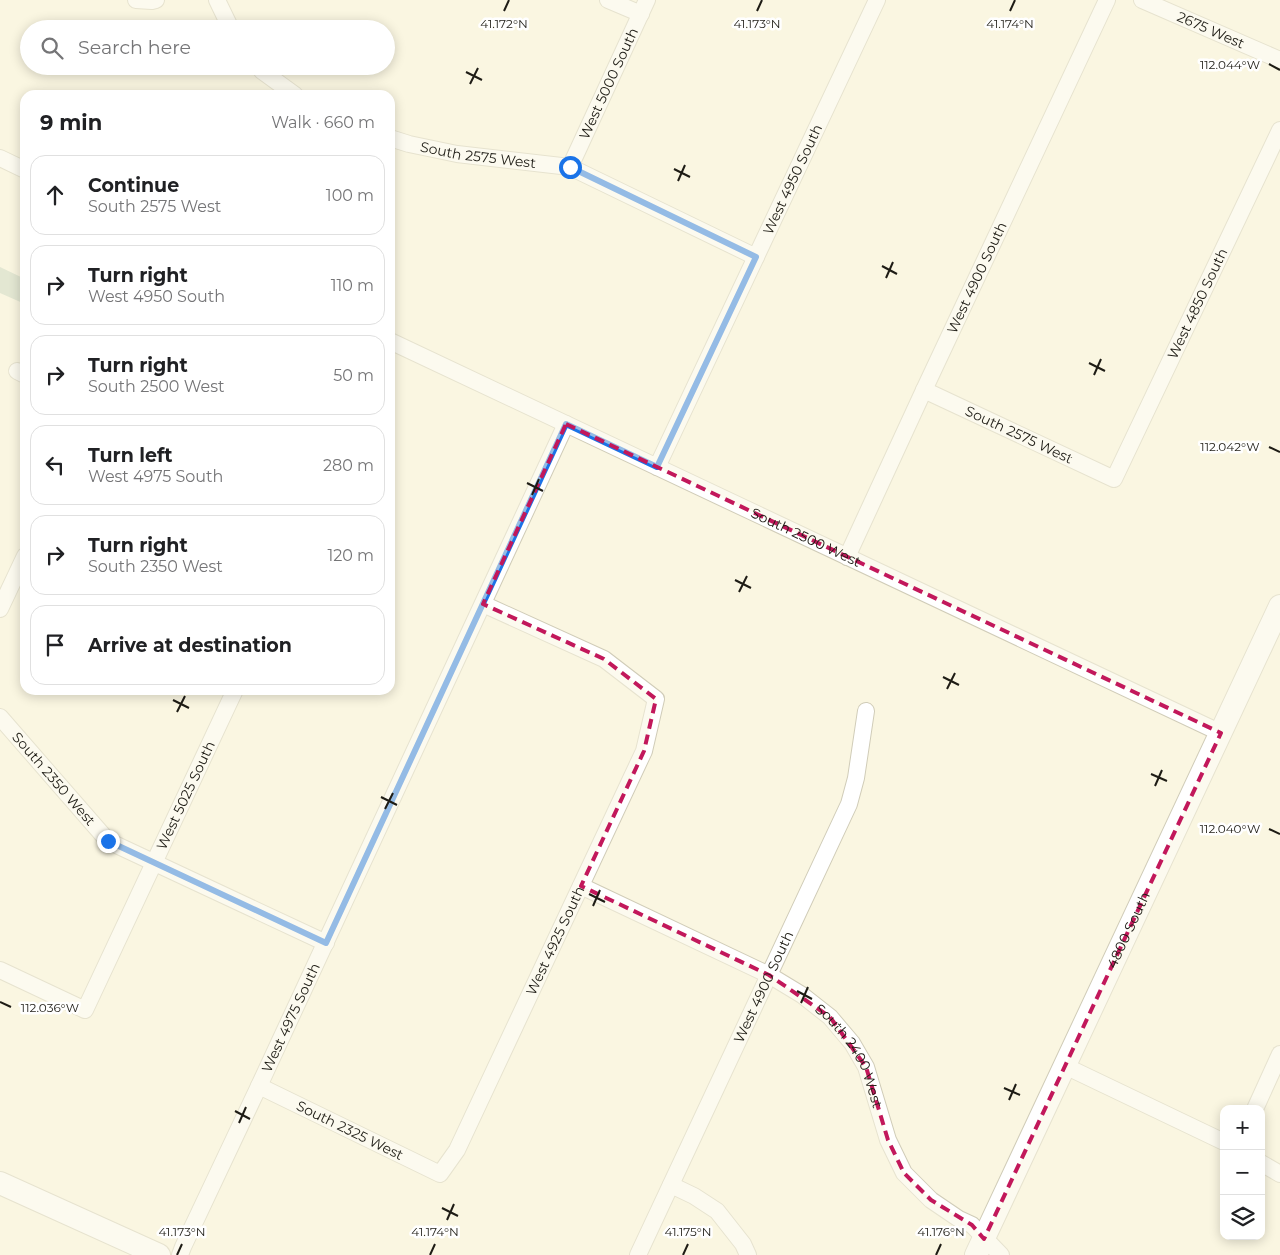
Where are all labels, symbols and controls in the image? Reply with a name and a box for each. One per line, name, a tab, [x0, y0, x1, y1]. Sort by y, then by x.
street label: 2675 West	[1174, 7, 1248, 53]
text: 41.172°N	[480, 16, 528, 31]
text: 41.173°N	[733, 16, 781, 31]
text: 41.174°N	[986, 16, 1034, 31]
search box	[20, 20, 395, 75]
street label: West 5000 South	[575, 25, 642, 142]
icon: search	[38, 34, 66, 62]
text: Search here	[78, 36, 191, 59]
text: 112.044°W	[1200, 57, 1260, 72]
text: 9 min	[40, 110, 102, 135]
text: Walk · 660 m	[271, 113, 375, 132]
street label: West 4950 South	[759, 121, 826, 237]
street label: South 2575 West	[419, 138, 537, 172]
route start	[559, 156, 582, 179]
text: Continue	[88, 174, 179, 197]
icon: ahead	[41, 181, 69, 209]
text: 100 m	[326, 186, 374, 205]
text: South 2575 West	[88, 197, 221, 216]
street label: West 4900 South	[943, 219, 1011, 336]
street label: West 4850 South	[1163, 245, 1231, 362]
text: Turn right	[88, 264, 188, 287]
icon: right	[41, 271, 69, 299]
text: 110 m	[331, 276, 374, 295]
text: West 4950 South	[88, 287, 225, 306]
text: Turn right	[88, 354, 188, 377]
icon: right	[41, 361, 69, 389]
text: 50 m	[333, 366, 374, 385]
text: South 2500 West	[88, 377, 225, 396]
street label: South 2575 West	[962, 402, 1076, 468]
text: 112.042°W	[1200, 439, 1260, 454]
text: Turn left	[88, 444, 173, 467]
icon: left	[41, 451, 69, 479]
text: 280 m	[323, 456, 374, 475]
text: West 4975 South	[88, 467, 223, 486]
street label: South 2500 West	[748, 504, 864, 571]
text: Turn right	[88, 534, 188, 557]
icon: right	[41, 541, 69, 569]
text: 120 m	[327, 546, 374, 565]
text: South 2350 West	[88, 557, 223, 576]
icon: arrive	[41, 631, 69, 659]
text: Arrive at destination	[88, 634, 292, 657]
street label: South 2350 West	[8, 728, 100, 829]
street label: West 5025 South	[152, 738, 219, 853]
text: 112.040°W	[1200, 821, 1260, 836]
route end	[97, 830, 120, 853]
street label: West 4925 South	[522, 883, 589, 998]
street label: 4800 South	[1103, 889, 1154, 971]
street label: West 4900 South	[730, 928, 797, 1046]
street label: West 4975 South	[258, 960, 324, 1075]
text: 112.036°W	[21, 1000, 79, 1015]
street label: South 2400 West	[811, 1000, 887, 1110]
street label: South 2325 West	[293, 1097, 407, 1164]
map controls	[1220, 1105, 1265, 1240]
button: +	[1220, 1105, 1265, 1150]
button: −	[1220, 1150, 1265, 1195]
button: layers	[1220, 1195, 1265, 1240]
text: 41.173°N	[158, 1224, 206, 1239]
text: 41.174°N	[411, 1224, 459, 1239]
text: 41.175°N	[665, 1224, 711, 1239]
text: 41.176°N	[917, 1224, 965, 1239]

